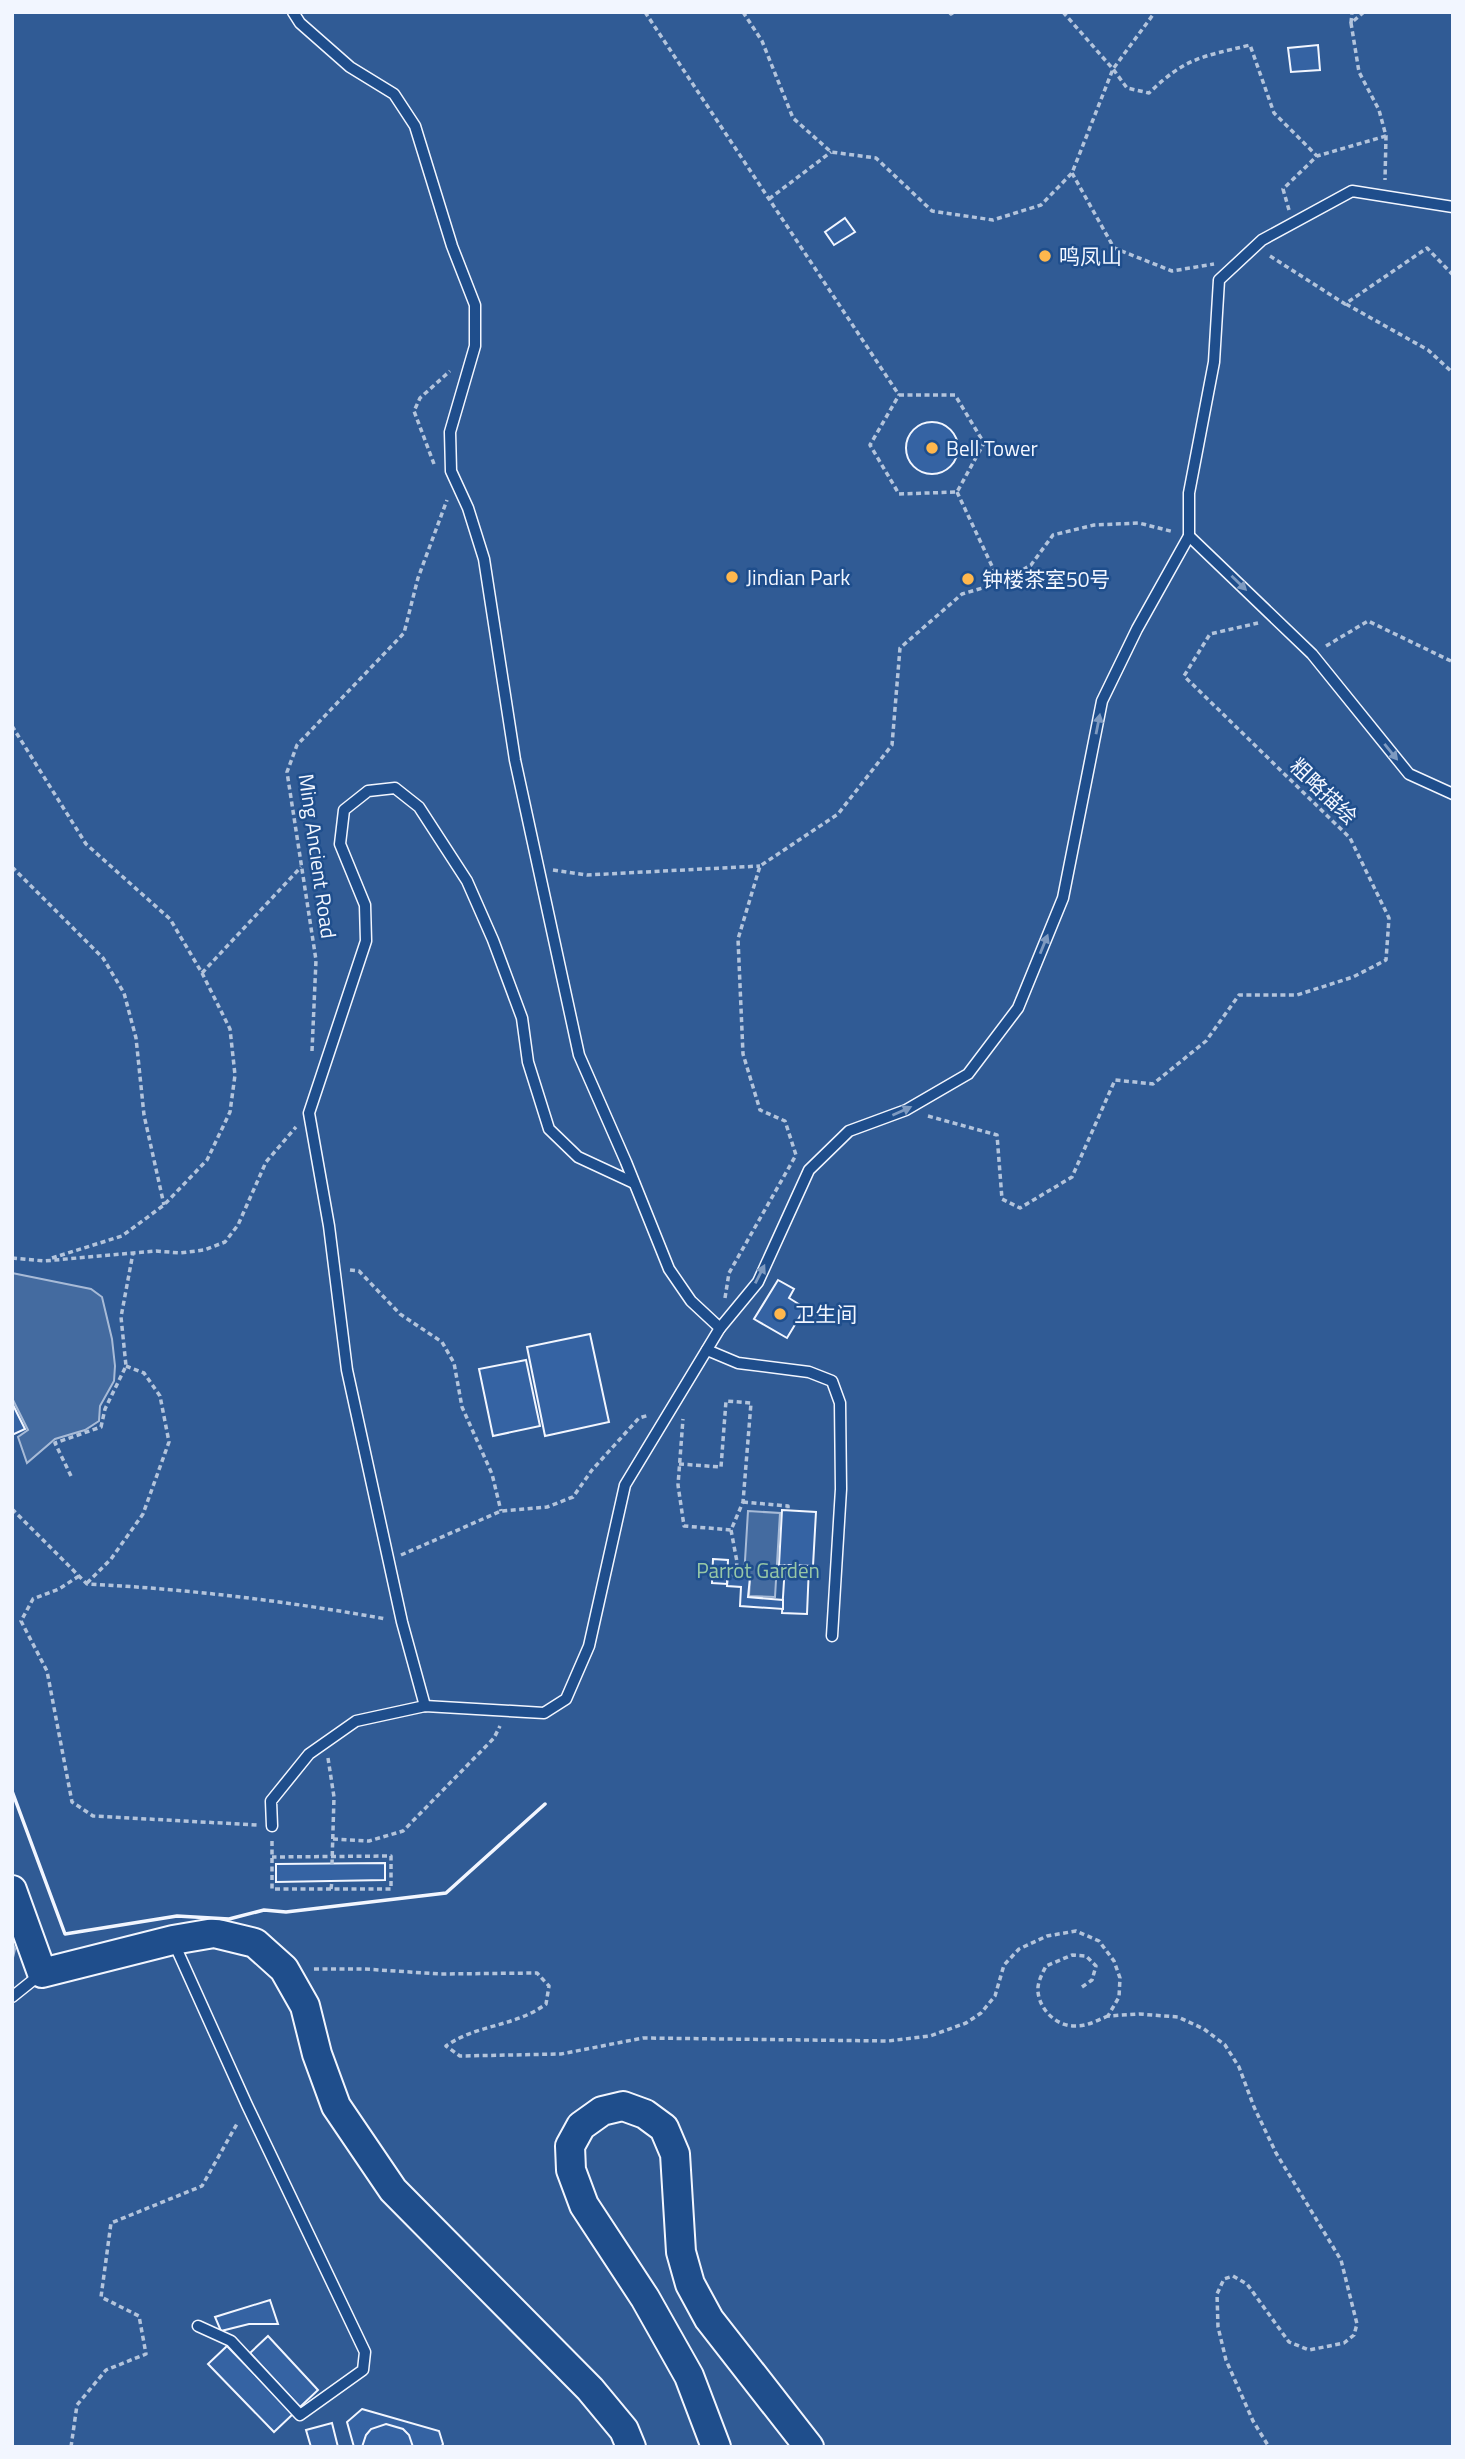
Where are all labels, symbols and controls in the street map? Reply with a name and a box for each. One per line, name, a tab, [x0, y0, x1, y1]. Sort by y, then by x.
place label: 鸣凤山	[1059, 240, 1122, 272]
marker: 鸣凤山	[1037, 248, 1053, 264]
place label: Bell Tower	[946, 432, 1038, 464]
marker: Bell Tower	[924, 440, 940, 456]
place label: Jindian Park	[746, 561, 850, 593]
place label: 钟楼茶室50号	[982, 563, 1111, 595]
marker: Jindian Park	[724, 569, 740, 585]
marker: 钟楼茶室50号	[960, 571, 976, 587]
one-way arrow	[1230, 575, 1247, 591]
one-way arrow	[1092, 713, 1103, 735]
one-way arrow	[1383, 743, 1398, 760]
street label: 粗略描绘	[1283, 750, 1365, 832]
street label: Ming Ancient Road	[291, 772, 345, 940]
one-way arrow	[1038, 934, 1050, 954]
one-way arrow	[892, 1105, 912, 1117]
one-way arrow	[755, 1264, 766, 1284]
place label: 卫生间	[794, 1298, 857, 1330]
marker: 卫生间	[772, 1306, 788, 1322]
park label: Parrot Garden	[696, 1554, 820, 1586]

